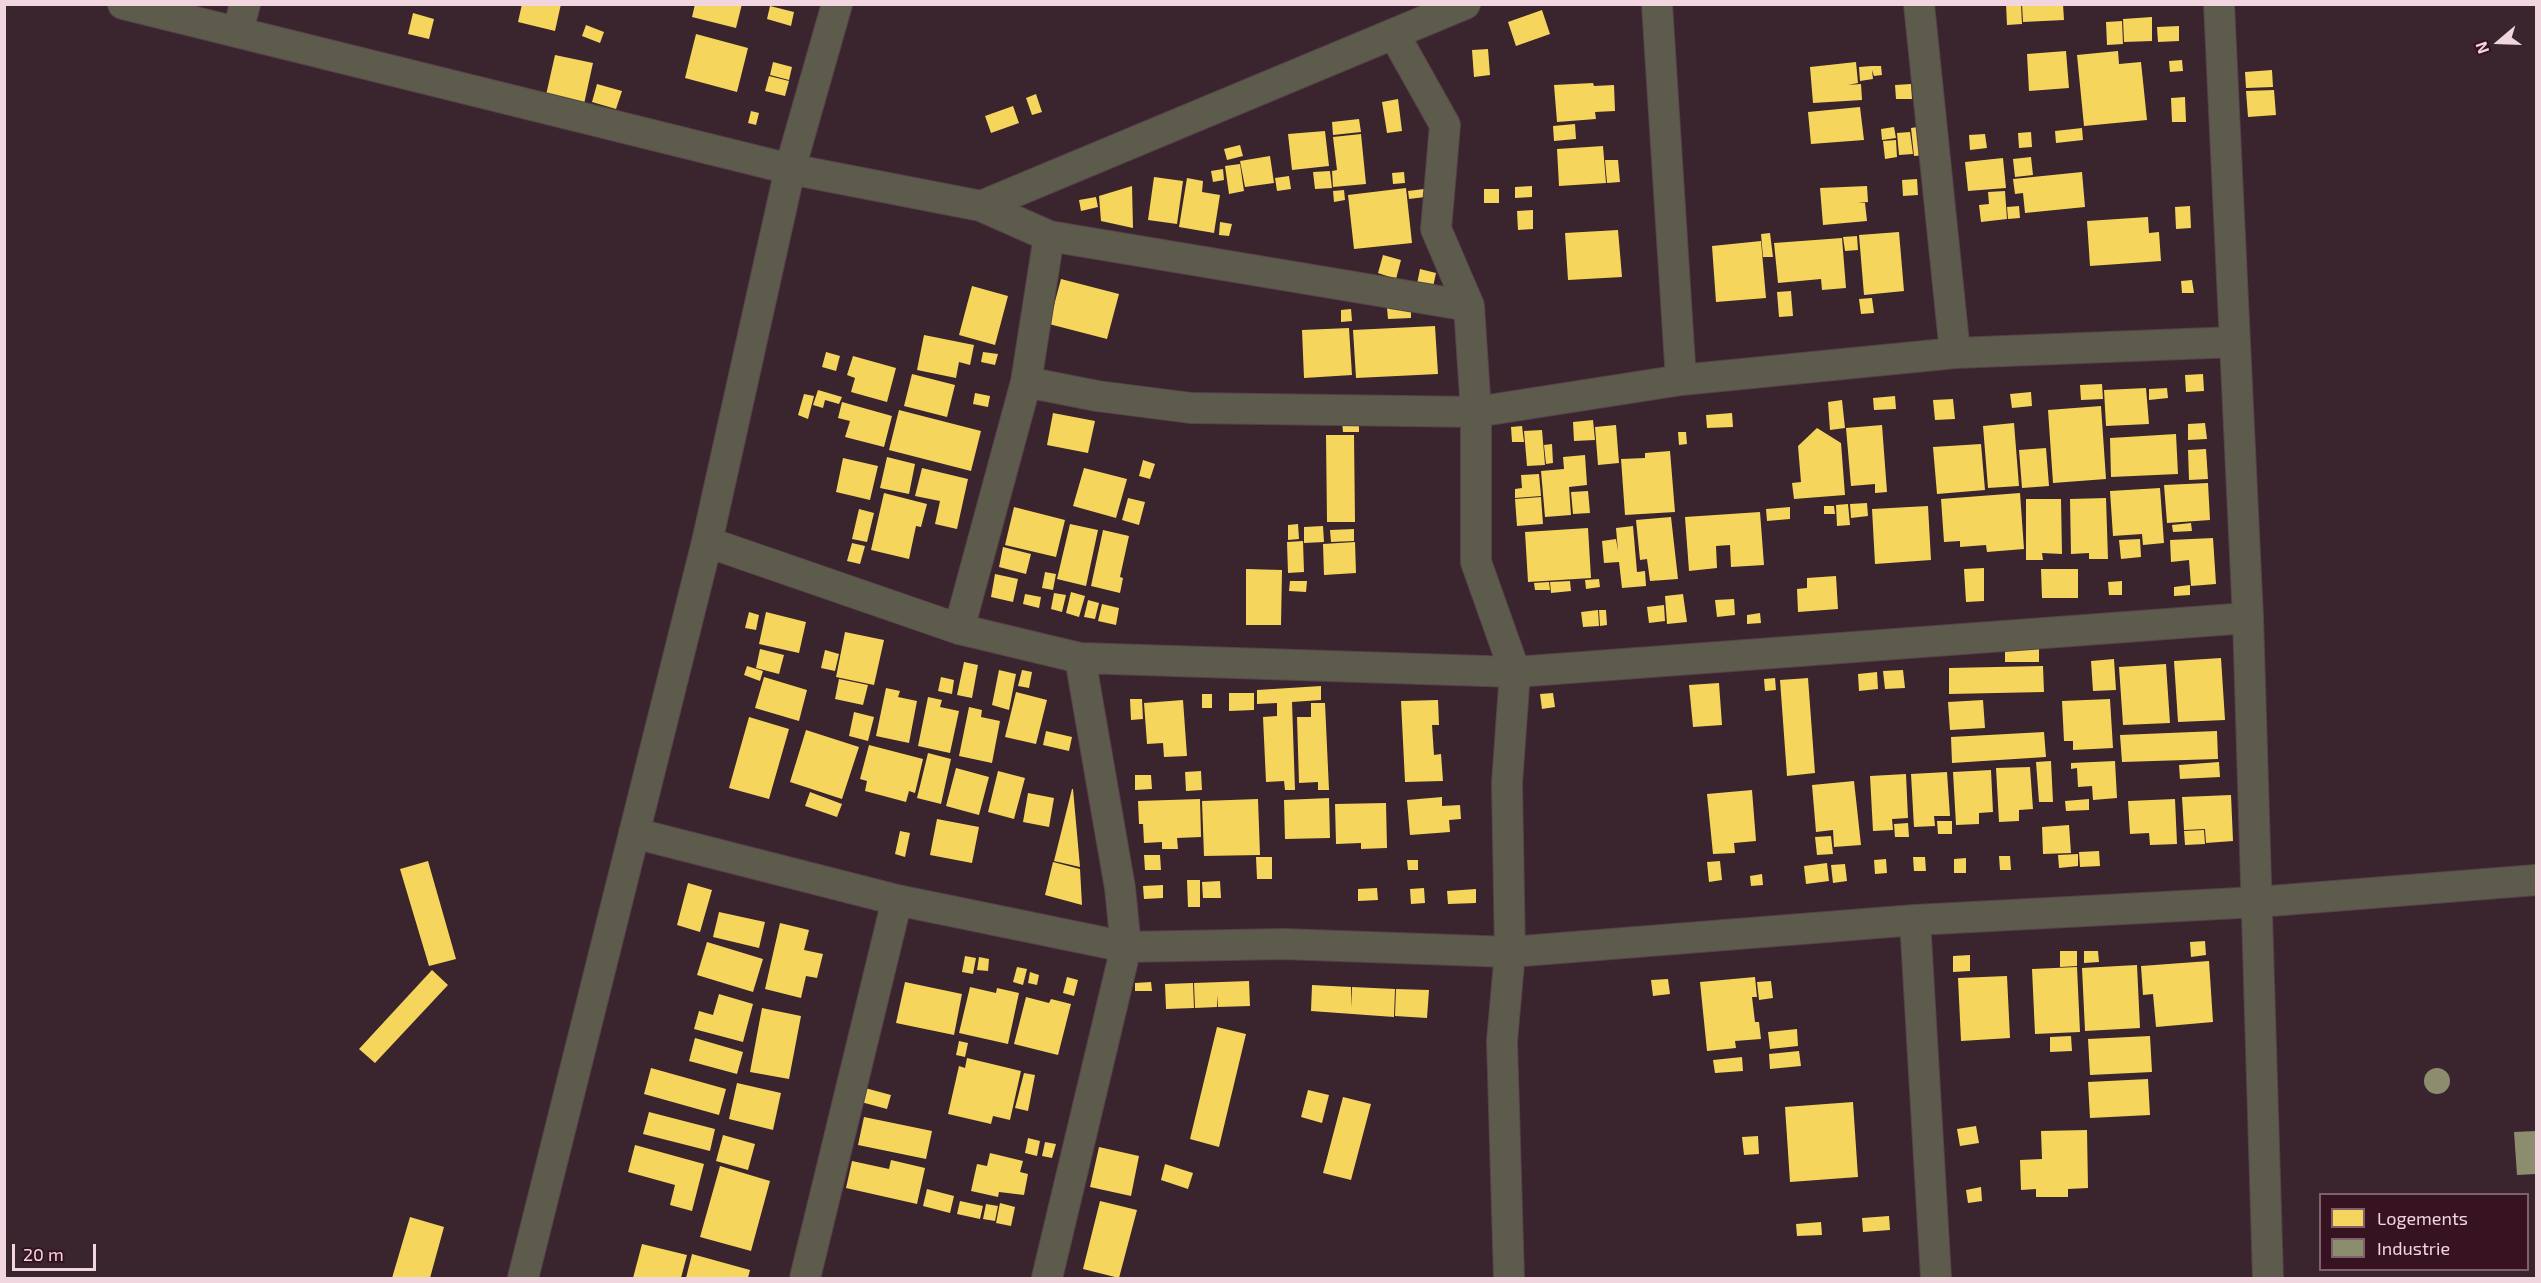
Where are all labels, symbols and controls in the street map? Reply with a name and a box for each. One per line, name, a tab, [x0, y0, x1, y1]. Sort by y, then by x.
north arrow	[2469, 12, 2529, 72]
text: N	[2471, 39, 2492, 57]
legend	[2319, 1193, 2529, 1271]
text: Logements	[2377, 1207, 2468, 1229]
scale bar	[15, 1232, 99, 1270]
text: Industrie	[2377, 1237, 2450, 1259]
text: 20 m	[23, 1243, 64, 1265]

